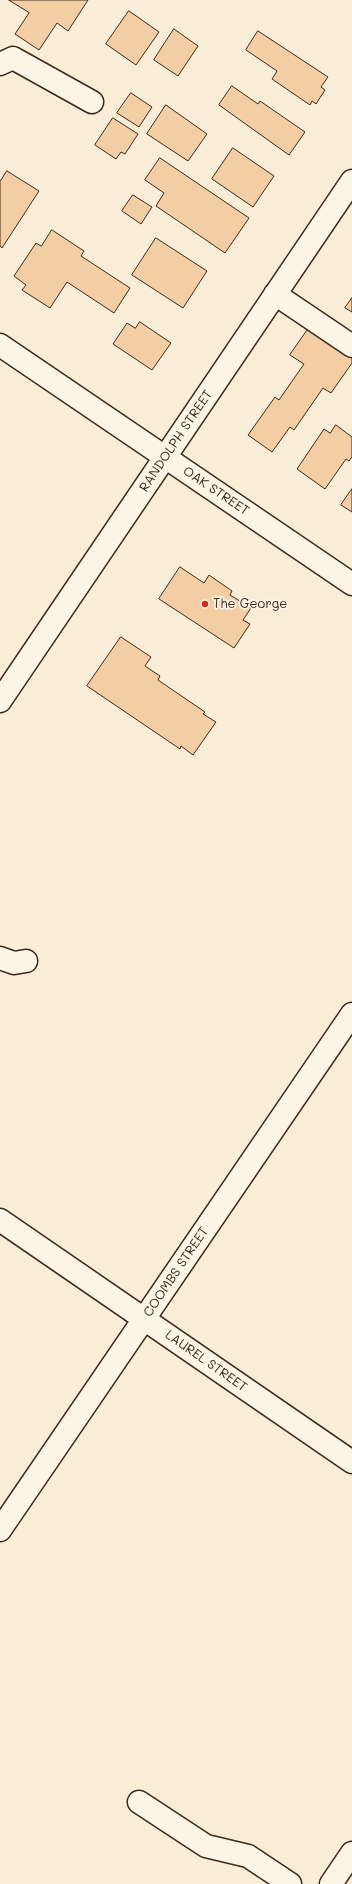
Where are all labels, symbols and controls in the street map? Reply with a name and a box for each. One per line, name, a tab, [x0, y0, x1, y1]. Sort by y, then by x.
street label: RANDOLPH STREET	[136, 387, 216, 495]
street label: OAK STREET	[180, 463, 252, 519]
place label: The George	[213, 596, 287, 612]
marker: The George	[200, 599, 210, 609]
street label: COOMBS STREET	[140, 1224, 212, 1320]
street label: LAUREL STREET	[162, 1327, 250, 1395]

